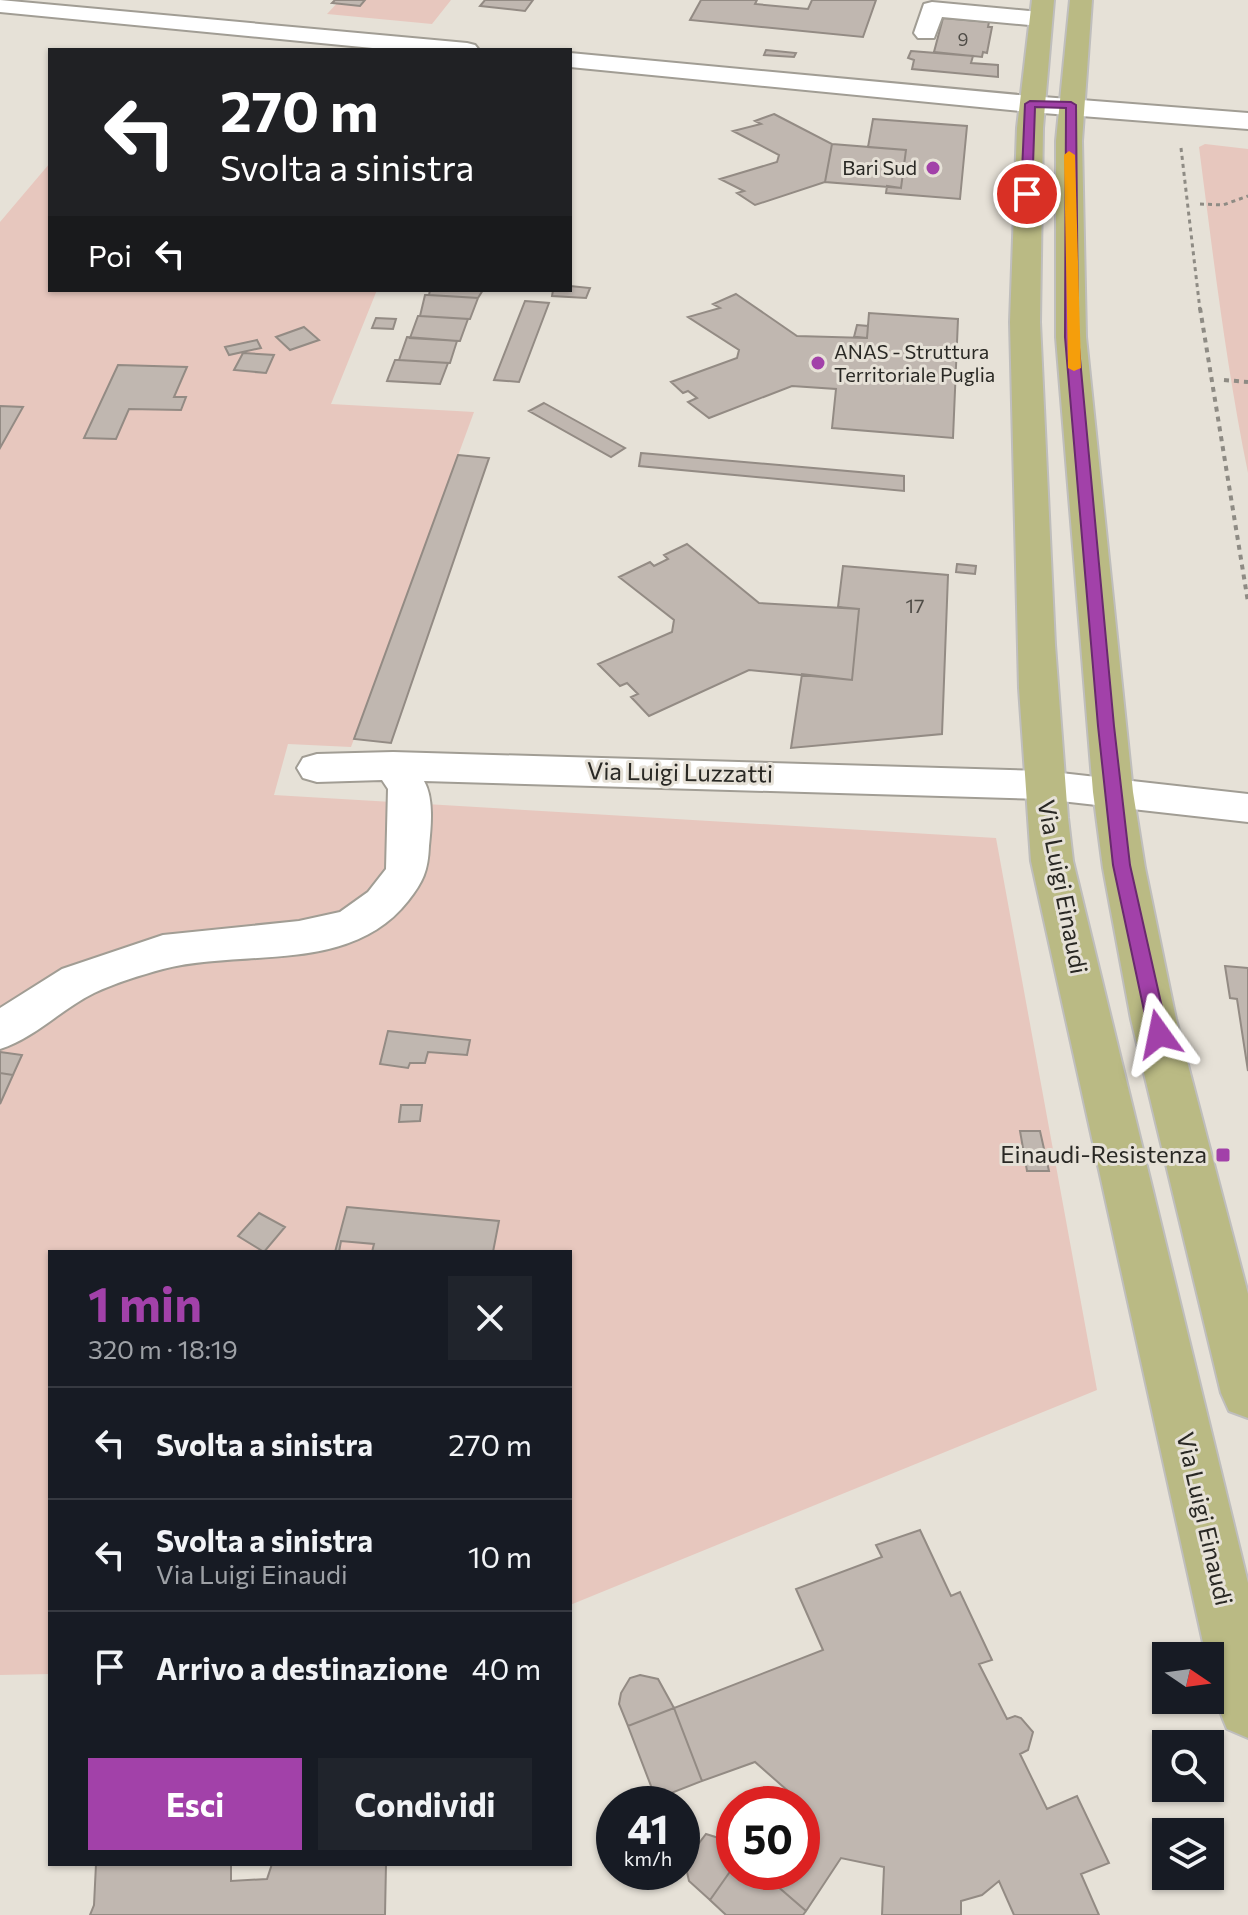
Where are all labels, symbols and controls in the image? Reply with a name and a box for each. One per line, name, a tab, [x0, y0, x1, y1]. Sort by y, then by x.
house number: 9	[958, 28, 968, 50]
text: 270 m	[220, 75, 379, 144]
icon: left	[88, 80, 192, 184]
text: Svolta a sinistra	[220, 144, 474, 188]
place label: Bari Sud	[842, 155, 917, 179]
marker: Bari Sud	[924, 159, 942, 177]
pin	[993, 160, 1061, 228]
icon: arrive	[1005, 172, 1049, 216]
icon: left	[148, 232, 192, 276]
text: Poi	[88, 236, 132, 273]
place label: ANAS - Struttura Territoriale Puglia	[834, 339, 995, 386]
marker: ANAS - Struttura Territoriale Puglia	[809, 354, 827, 372]
house number: 17	[905, 593, 925, 617]
street label: Via Luigi Luzzatti	[587, 755, 773, 788]
street label: Via Luigi Einaudi	[1032, 797, 1095, 976]
position arrow	[1117, 992, 1201, 1076]
place label: Einaudi-Resistenza	[1000, 1139, 1207, 1168]
marker: Einaudi-Resistenza	[1214, 1146, 1232, 1164]
text: 1 min	[88, 1273, 202, 1332]
button: close	[448, 1276, 532, 1360]
text: 320 m · 18:19	[88, 1333, 238, 1364]
icon: left	[88, 1421, 132, 1465]
text: Svolta a sinistra	[156, 1425, 373, 1462]
text: 270 m	[448, 1425, 532, 1462]
street label: Via Luigi Einaudi	[1171, 1429, 1240, 1608]
text: Svolta a sinistra	[156, 1521, 373, 1558]
icon: left	[88, 1533, 132, 1577]
text: 10 m	[468, 1537, 532, 1574]
text: Via Luigi Einaudi	[156, 1558, 348, 1589]
north arrow	[1152, 1642, 1224, 1714]
map controls	[1152, 1642, 1224, 1890]
icon: arrive	[88, 1645, 132, 1689]
text: Arrivo a destinazione	[156, 1649, 448, 1686]
text: 40 m	[472, 1649, 541, 1686]
button: search	[1152, 1730, 1224, 1802]
button: Esci	[88, 1758, 302, 1850]
button: Condividi	[318, 1758, 532, 1850]
speed limit sign: 50	[716, 1786, 820, 1890]
text: 41	[627, 1803, 669, 1852]
button: layers	[1152, 1818, 1224, 1890]
text: km/h	[624, 1846, 672, 1870]

